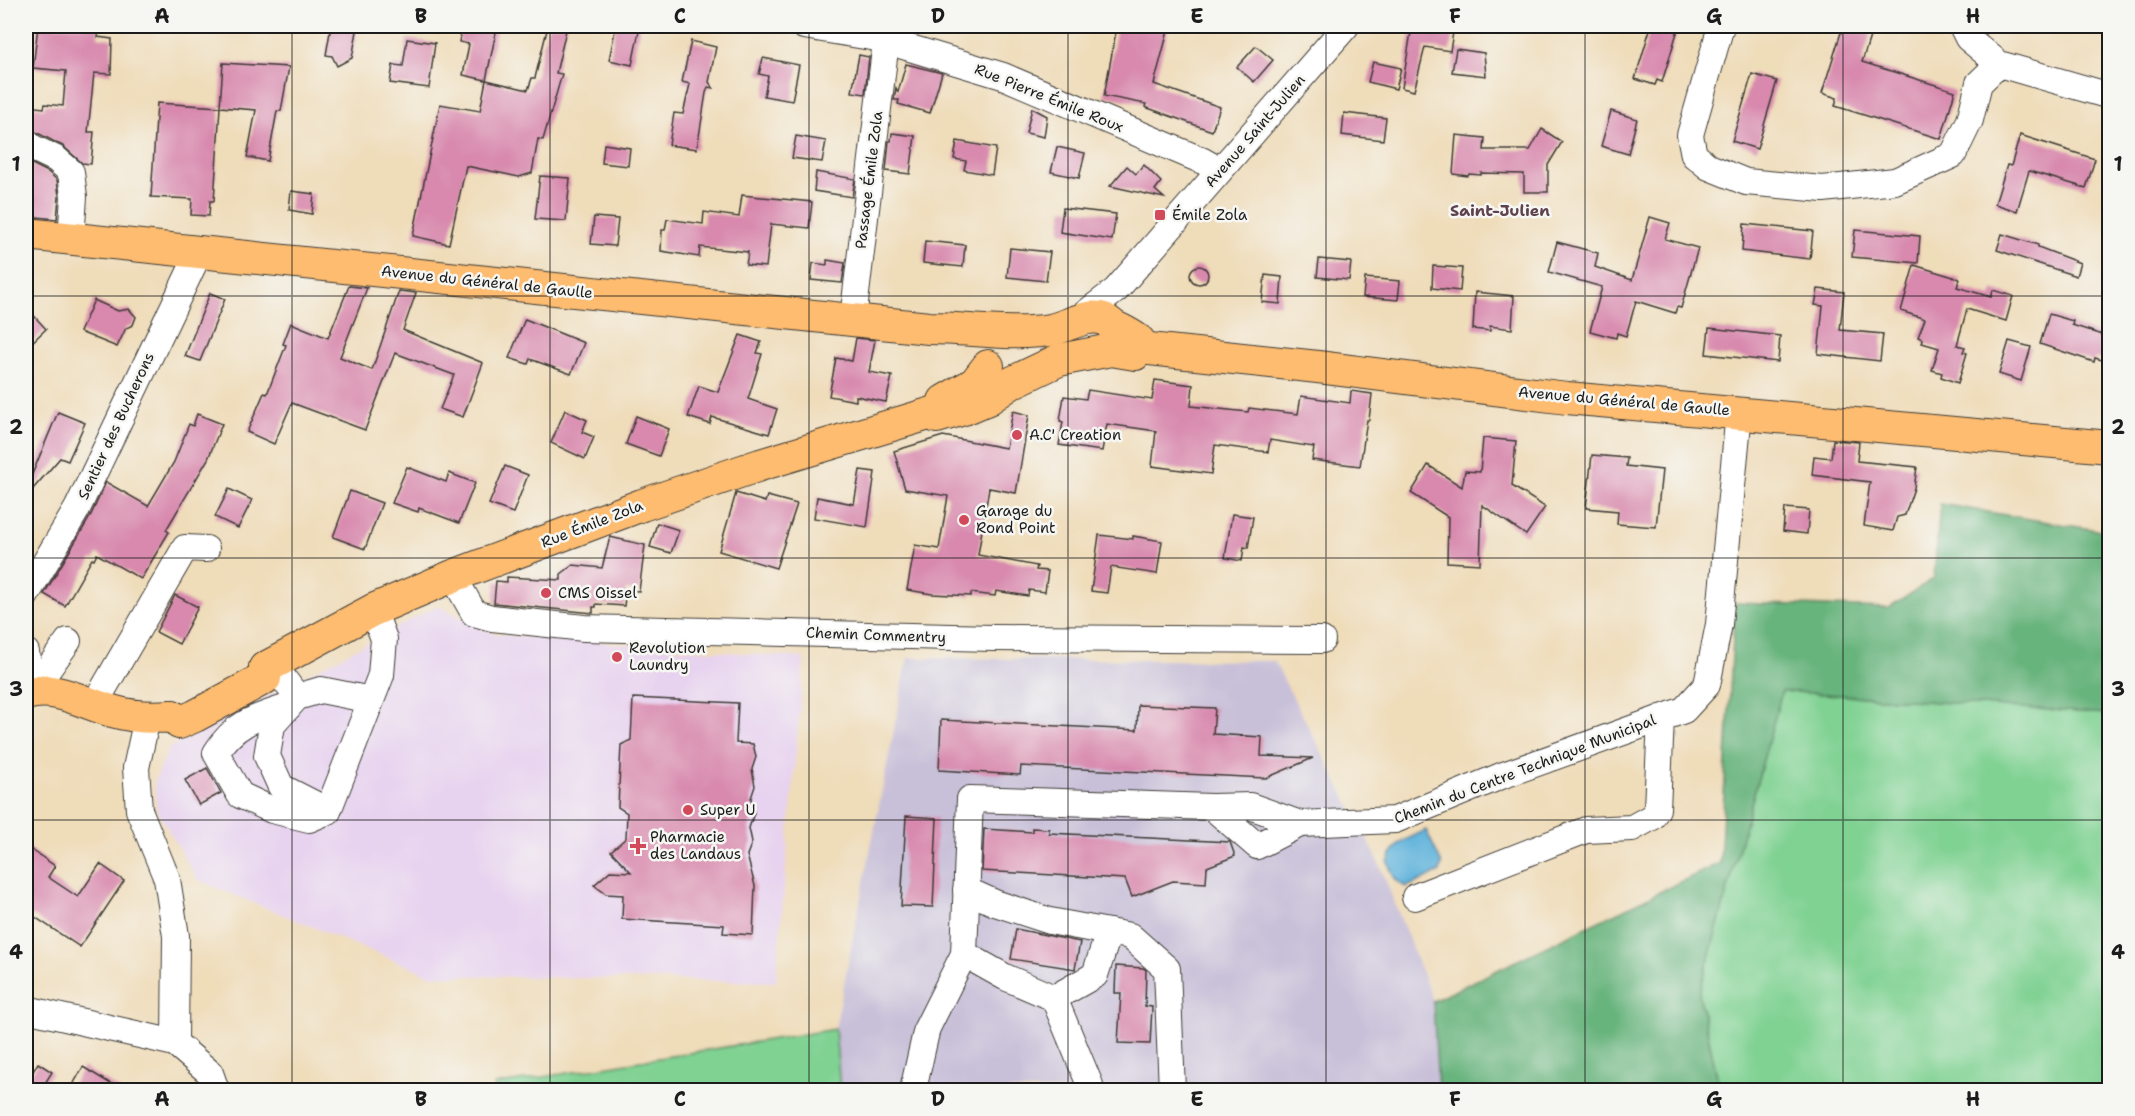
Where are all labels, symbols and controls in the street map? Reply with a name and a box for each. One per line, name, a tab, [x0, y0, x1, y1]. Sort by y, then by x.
text: A	[154, 3, 170, 29]
text: B	[415, 3, 427, 29]
text: C	[674, 3, 686, 29]
text: D	[931, 3, 945, 29]
text: E	[1190, 3, 1204, 29]
text: F	[1449, 3, 1461, 29]
text: G	[1706, 3, 1722, 29]
text: H	[1966, 3, 1980, 29]
street label: Rue Pierre Émile Roux	[972, 58, 1127, 137]
street label: Avenue Saint-Julien	[1200, 70, 1310, 192]
street label: Passage Émile Zola	[850, 109, 887, 250]
text: 1	[11, 151, 21, 177]
text: 1	[2113, 151, 2123, 177]
district label: Saint-Julien	[1450, 200, 1550, 221]
place label: Émile Zola	[1172, 204, 1248, 225]
marker: Émile Zola	[1153, 208, 1167, 222]
street label: Avenue du Général de Gaulle	[380, 261, 594, 303]
street label: Sentier des Bucherons	[73, 349, 159, 503]
street label: Avenue du Général de Gaulle	[1517, 382, 1731, 420]
text: 2	[9, 414, 23, 440]
text: 2	[2111, 414, 2125, 440]
place label: A.C' Creation	[1029, 425, 1121, 445]
marker: A.C' Creation	[1010, 428, 1024, 442]
street label: Rue Émile Zola	[538, 494, 646, 553]
place label: Garage du Rond Point	[976, 501, 1056, 538]
marker: Garage du Rond Point	[957, 513, 971, 527]
place label: CMS Oissel	[558, 583, 637, 603]
marker: CMS Oissel	[539, 586, 553, 600]
street label: Chemin Commentry	[806, 623, 946, 647]
place label: Revolution Laundry	[629, 638, 705, 675]
marker: Revolution Laundry	[610, 650, 624, 664]
text: 3	[9, 676, 23, 702]
text: 3	[2111, 676, 2125, 702]
street label: Chemin du Centre Technique Municipal	[1391, 710, 1659, 828]
place label: Super U	[700, 800, 756, 820]
marker: Super U	[681, 803, 695, 817]
place label: Pharmacie des Landaus	[650, 827, 741, 864]
marker: Pharmacie des Landaus	[631, 839, 645, 853]
text: 4	[9, 939, 23, 965]
text: 4	[2111, 939, 2125, 965]
text: A	[154, 1086, 170, 1112]
text: B	[415, 1086, 427, 1112]
text: C	[674, 1086, 686, 1112]
text: D	[931, 1086, 945, 1112]
text: E	[1190, 1086, 1204, 1112]
text: F	[1449, 1086, 1461, 1112]
text: G	[1706, 1086, 1722, 1112]
text: H	[1966, 1086, 1980, 1112]

